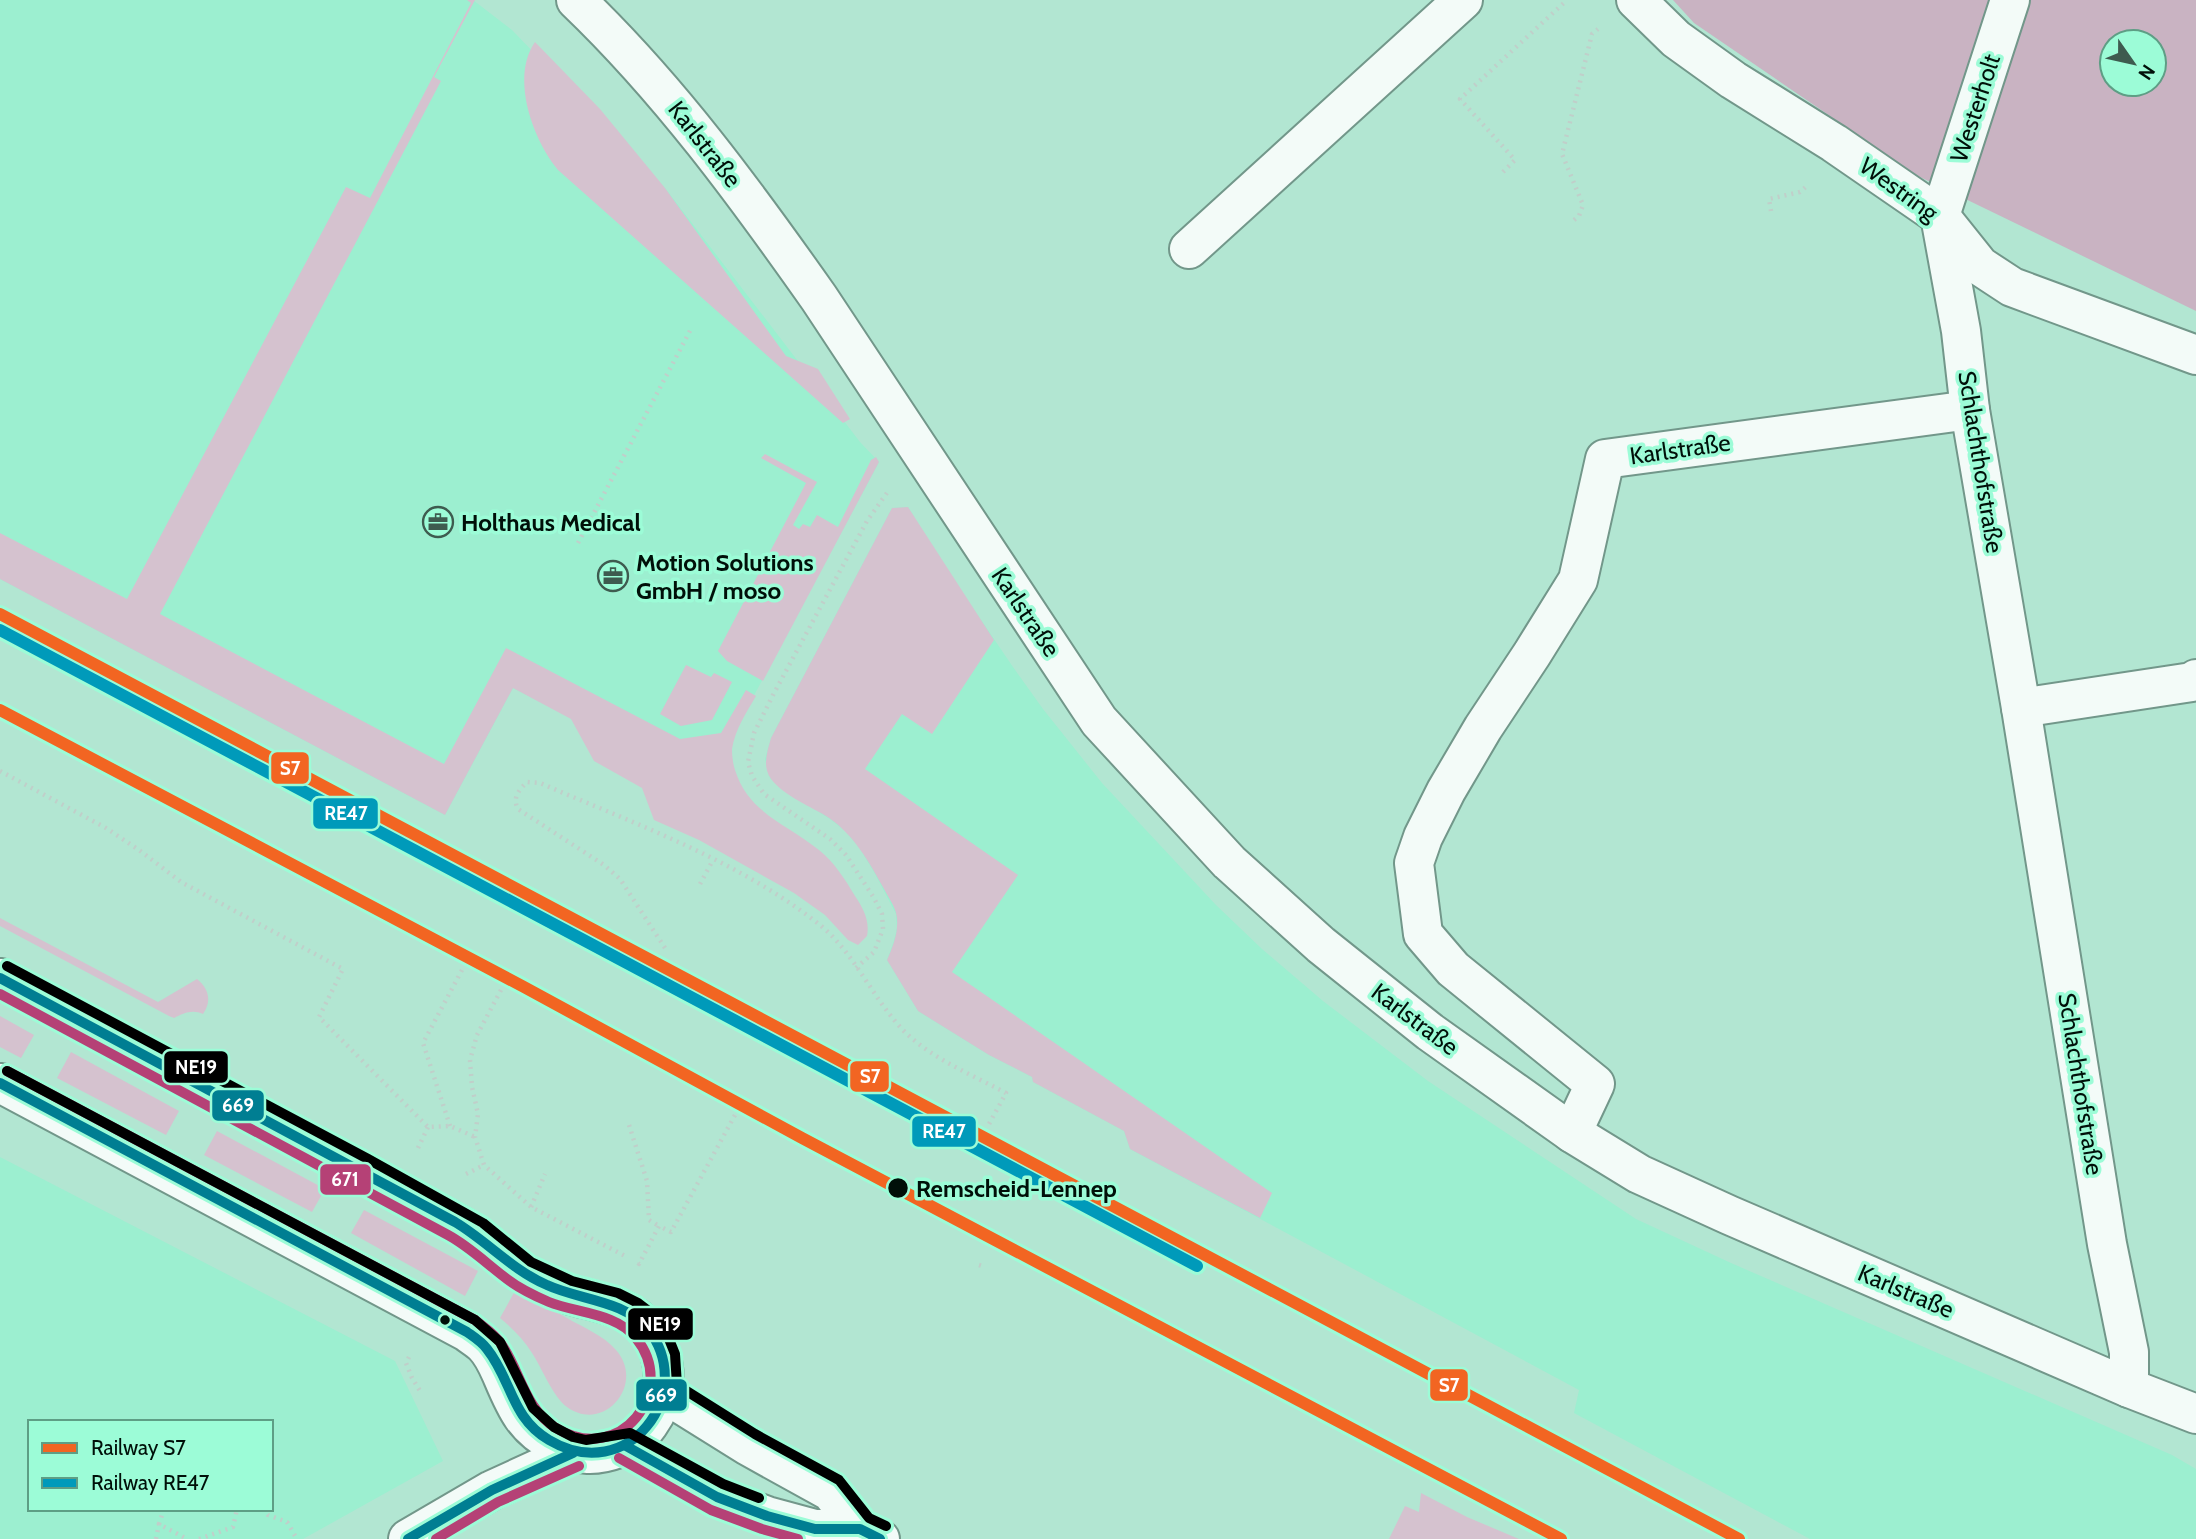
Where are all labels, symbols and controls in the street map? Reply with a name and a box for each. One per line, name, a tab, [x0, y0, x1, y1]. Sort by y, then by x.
north arrow	[2098, 28, 2168, 98]
street label: Westerholt	[1944, 50, 2006, 166]
text: N	[2133, 60, 2160, 84]
street label: Karlstraße	[662, 95, 748, 193]
street label: Westring	[1854, 151, 1945, 228]
street label: Schlachthofstraße	[1952, 369, 2010, 555]
street label: Karlstraße	[1628, 428, 1732, 470]
office icon: Holthaus Medical	[421, 505, 455, 539]
place label: Holthaus Medical	[461, 508, 641, 537]
place label: Motion Solutions GmbH / moso	[636, 548, 814, 605]
office icon: Motion Solutions GmbH / moso	[596, 559, 630, 593]
street label: Karlstraße	[986, 562, 1066, 662]
line badge: S7	[270, 751, 310, 785]
text: S7	[280, 757, 301, 780]
line badge: RE47	[312, 797, 379, 830]
text: RE47	[324, 802, 368, 825]
street label: Karlstraße	[1366, 977, 1464, 1061]
street label: Schlachthofstraße	[2052, 991, 2110, 1177]
line badge: NE19	[163, 1050, 229, 1084]
text: NE19	[175, 1056, 217, 1079]
line badge: S7	[849, 1060, 890, 1093]
text: S7	[860, 1065, 881, 1088]
line badge: 669	[211, 1089, 265, 1122]
text: 669	[222, 1094, 254, 1117]
line badge: RE47	[911, 1115, 977, 1148]
text: RE47	[922, 1120, 966, 1143]
line badge: 671	[319, 1163, 372, 1196]
text: 671	[331, 1168, 359, 1191]
place label: Remscheid-Lennep	[916, 1174, 1117, 1203]
marker: Remscheid-Lennep	[886, 1176, 910, 1200]
street label: Karlstraße	[1854, 1258, 1958, 1324]
line badge: NE19	[627, 1307, 694, 1341]
unlabelled marker	[438, 1313, 452, 1327]
text: NE19	[639, 1313, 681, 1336]
line badge: S7	[1429, 1368, 1469, 1402]
text: S7	[1439, 1374, 1460, 1397]
line badge: 669	[635, 1378, 688, 1412]
text: 669	[645, 1384, 677, 1407]
legend	[28, 1420, 273, 1511]
text: Railway S7	[91, 1435, 186, 1460]
text: Railway RE47	[91, 1470, 210, 1495]

